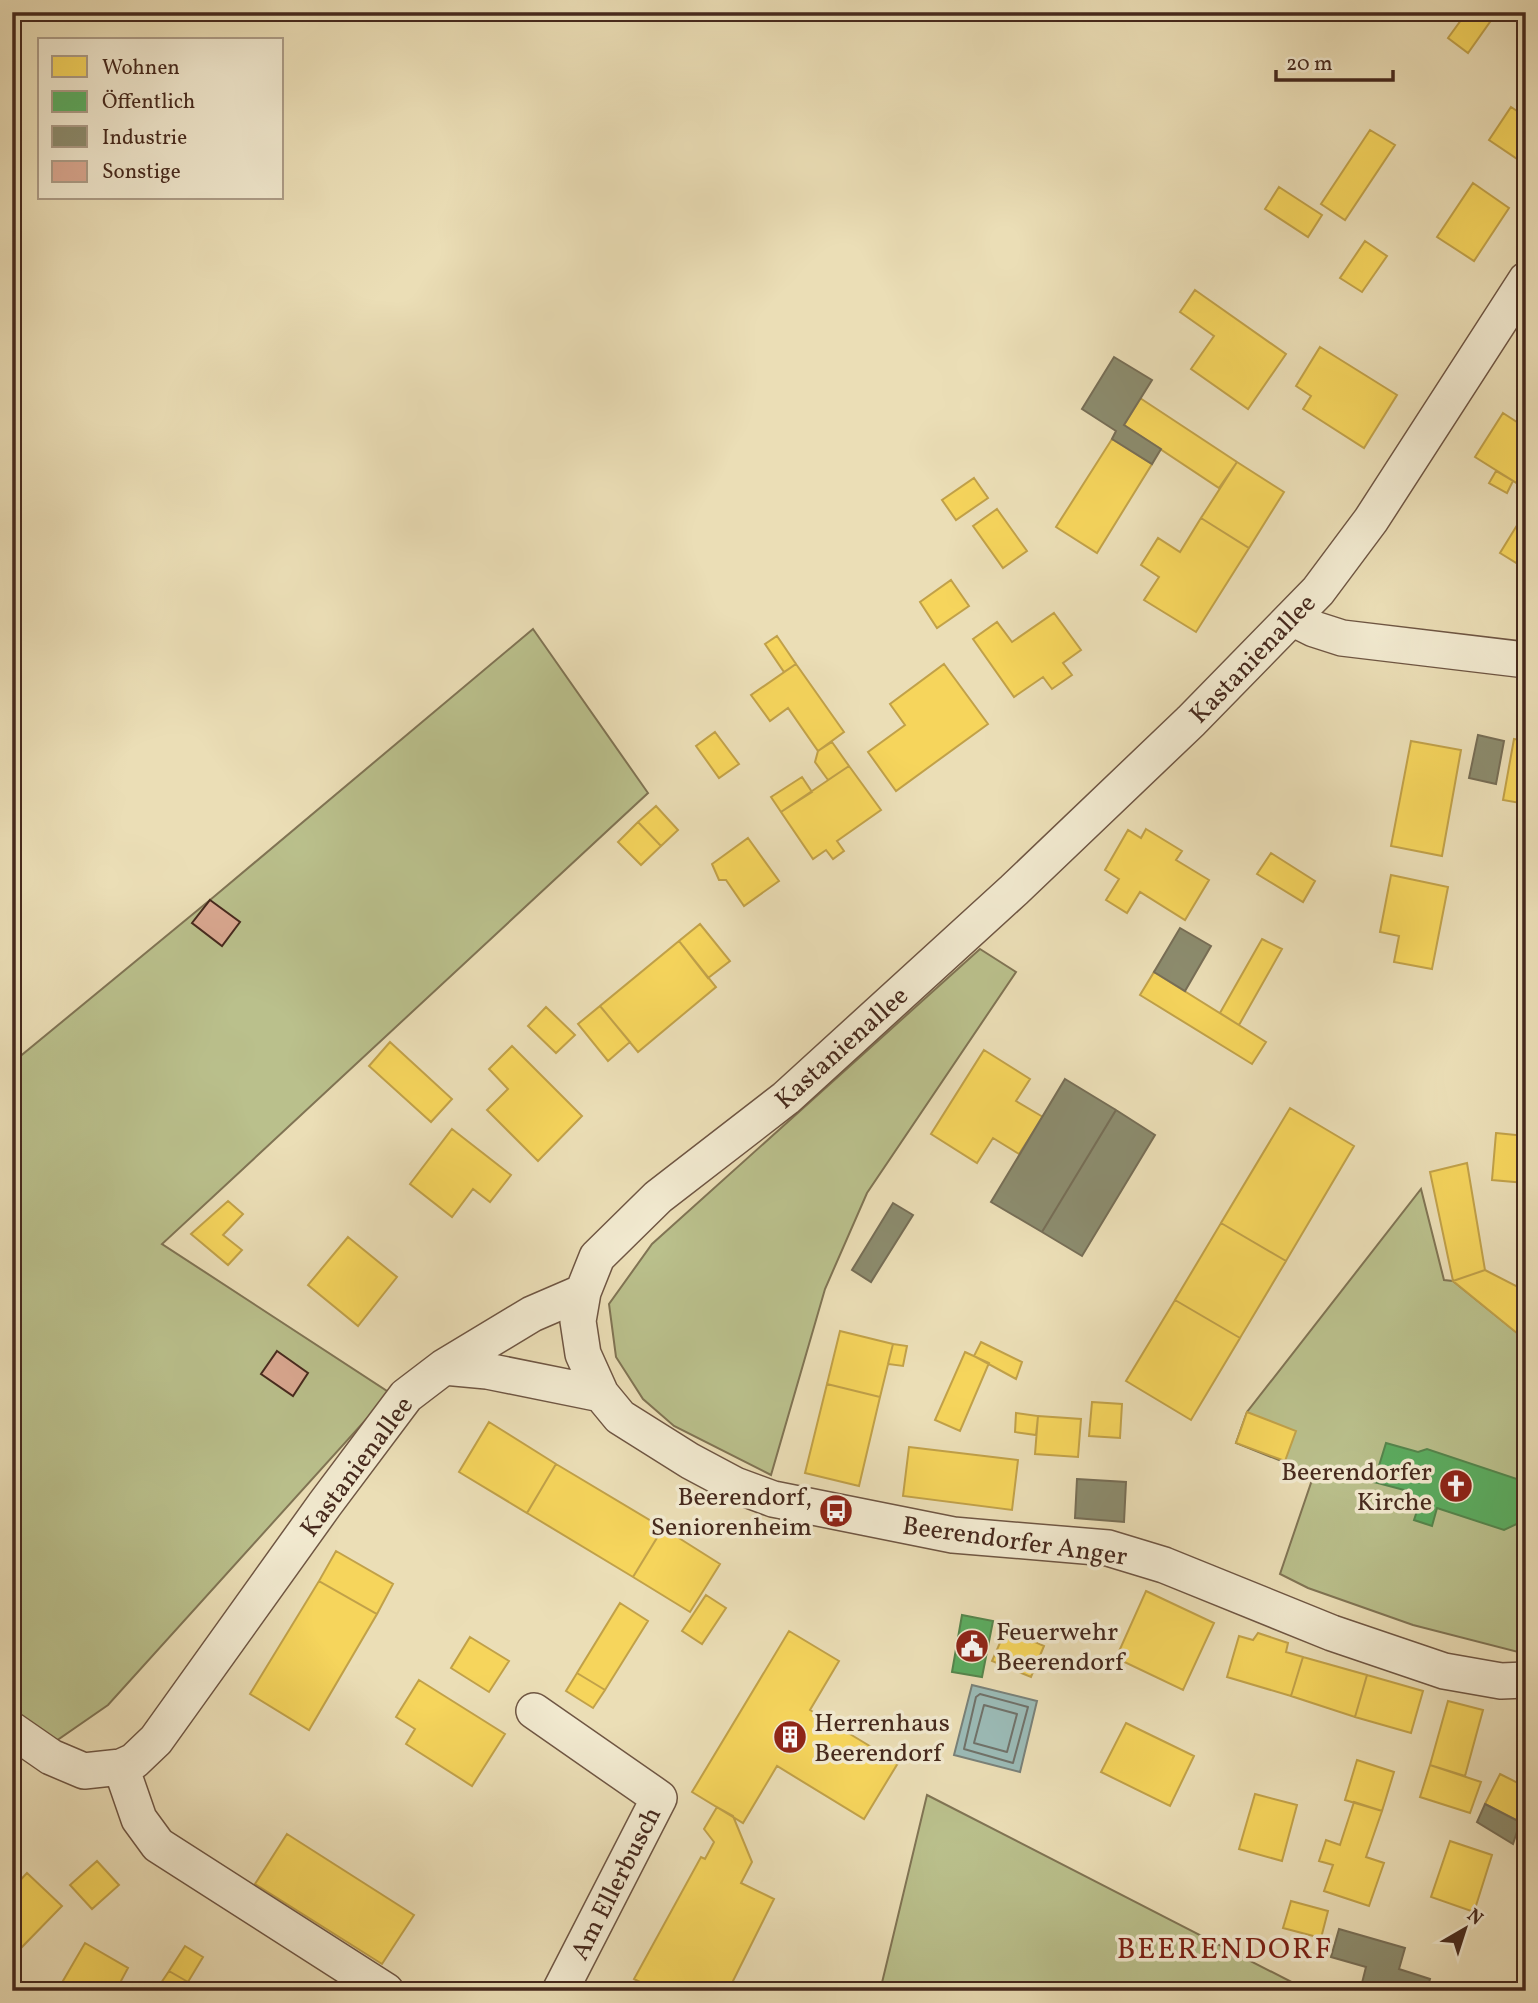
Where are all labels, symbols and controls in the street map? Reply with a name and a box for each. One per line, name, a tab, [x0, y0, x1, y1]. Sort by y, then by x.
legend	[38, 38, 284, 200]
scale bar	[1276, 38, 1393, 82]
text: 20 m	[1286, 50, 1332, 79]
text: Wohnen	[102, 54, 180, 83]
text: Öffentlich	[102, 88, 195, 117]
text: Industrie	[102, 124, 187, 153]
text: Sonstige	[102, 158, 181, 187]
street label: Kastanienallee	[1182, 586, 1325, 732]
street label: Kastanienallee	[768, 979, 917, 1118]
street label: Kastanienallee	[293, 1389, 423, 1545]
place label: Beerendorfer Kirche	[1281, 1455, 1432, 1521]
church icon: Beerendorfer Kirche	[1437, 1467, 1475, 1505]
place label: Beerendorf, Seniorenheim	[651, 1480, 812, 1546]
bus stop icon: Beerendorf, Seniorenheim	[817, 1492, 855, 1530]
street label: Beerendorfer Anger	[900, 1508, 1130, 1576]
place label: Feuerwehr Beerendorf	[996, 1615, 1126, 1681]
public building icon: Feuerwehr Beerendorf	[953, 1627, 991, 1665]
place label: Herrenhaus Beerendorf	[814, 1706, 950, 1772]
building icon: Herrenhaus Beerendorf	[771, 1718, 809, 1756]
street label: Am Ellerbusch	[563, 1801, 671, 1967]
north arrow	[1430, 1895, 1500, 1965]
text: N	[1461, 1903, 1488, 1932]
district label: BEERENDORF	[1117, 1929, 1333, 1971]

